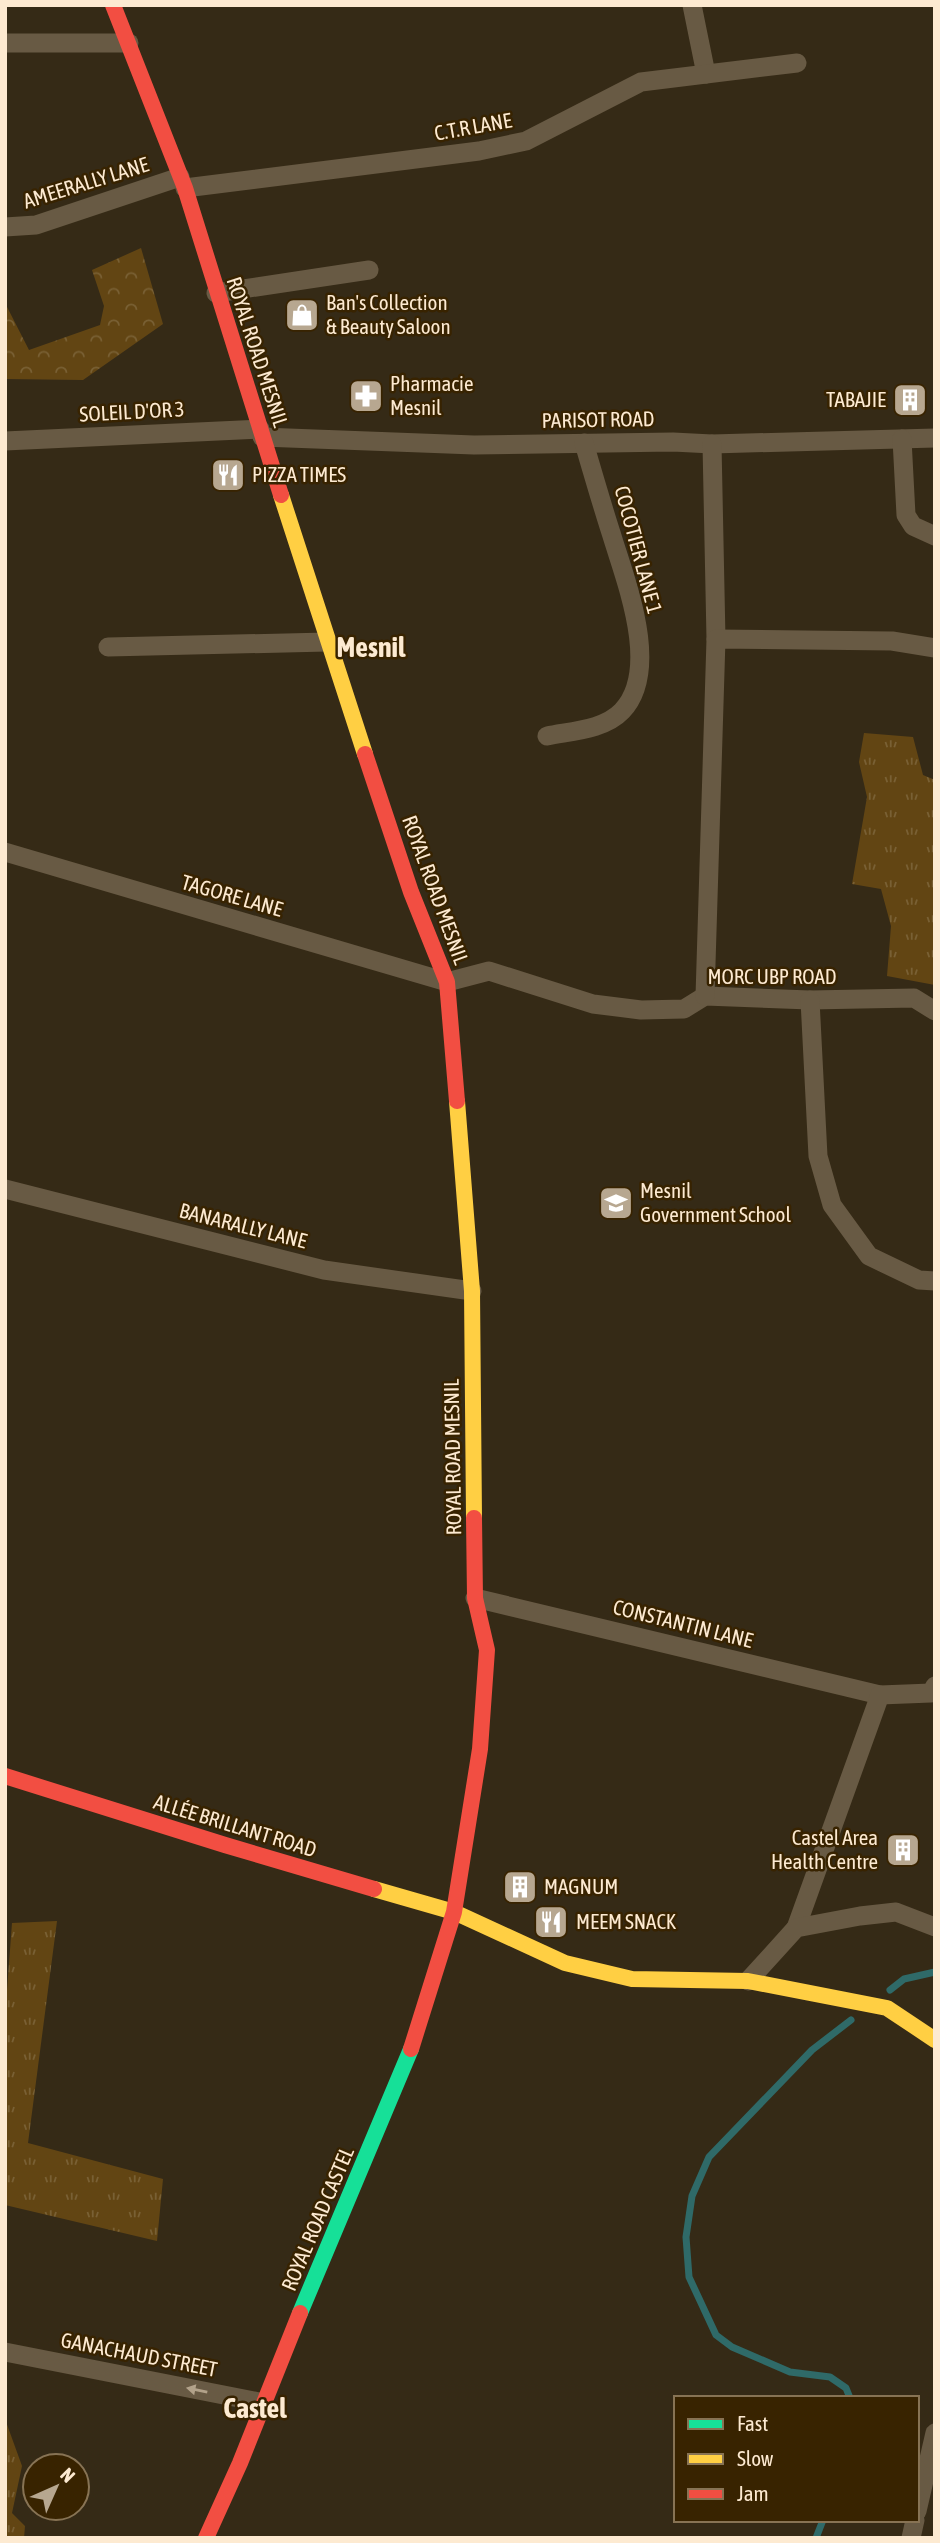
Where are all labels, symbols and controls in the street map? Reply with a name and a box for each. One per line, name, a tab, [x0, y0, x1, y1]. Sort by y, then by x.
street label: C.T.R LANE	[432, 107, 513, 145]
street label: AMEERALLY LANE	[20, 152, 151, 212]
street label: ROYAL ROAD MESNIL	[222, 273, 294, 430]
place label: Ban's Collection & Beauty Saloon	[326, 290, 451, 338]
shop icon: Ban's Collection & Beauty Saloon	[283, 296, 321, 334]
place label: Pharmacie Mesnil	[390, 371, 473, 419]
pharmacy icon: Pharmacie Mesnil	[347, 377, 385, 415]
building icon: TABAJIE	[891, 381, 929, 419]
place label: TABAJIE	[826, 387, 886, 411]
street label: SOLEIL D'OR 3	[79, 396, 185, 426]
street label: PARISOT ROAD	[541, 406, 655, 432]
restaurant icon: PIZZA TIMES	[209, 456, 247, 494]
place label: PIZZA TIMES	[252, 462, 346, 486]
street label: COCOTIER LANE 1	[610, 483, 668, 616]
district label: Mesnil	[337, 631, 406, 663]
street label: ROYAL ROAD MESNIL	[398, 812, 474, 967]
street label: TAGORE LANE	[179, 869, 286, 921]
street label: MORC UBP ROAD	[707, 964, 837, 988]
place label: Mesnil Government School	[640, 1178, 791, 1226]
school or university icon: Mesnil Government School	[597, 1184, 635, 1222]
street label: BANARALLY LANE	[177, 1198, 309, 1252]
street label: ROYAL ROAD MESNIL	[439, 1378, 465, 1536]
street label: CONSTANTIN LANE	[611, 1594, 756, 1652]
street label: ALLÉE BRILLANT ROAD	[151, 1789, 319, 1861]
place label: Castel Area Health Centre	[771, 1825, 878, 1873]
building icon: Castel Area Health Centre	[884, 1831, 922, 1869]
building icon: MAGNUM	[501, 1868, 539, 1906]
place label: MAGNUM	[544, 1874, 618, 1898]
restaurant icon: MEEM SNACK	[532, 1903, 570, 1941]
place label: MEEM SNACK	[576, 1909, 677, 1933]
street label: ROYAL ROAD CASTEL	[276, 2143, 358, 2294]
street label: GANACHAUD STREET	[59, 2327, 219, 2381]
one-way arrow	[186, 2384, 208, 2395]
district label: Castel	[223, 2392, 287, 2424]
legend	[674, 2396, 919, 2522]
text: Fast	[737, 2411, 768, 2435]
text: Slow	[737, 2446, 774, 2470]
north arrow	[21, 2452, 91, 2522]
text: N	[56, 2463, 80, 2487]
text: Jam	[737, 2481, 769, 2505]

